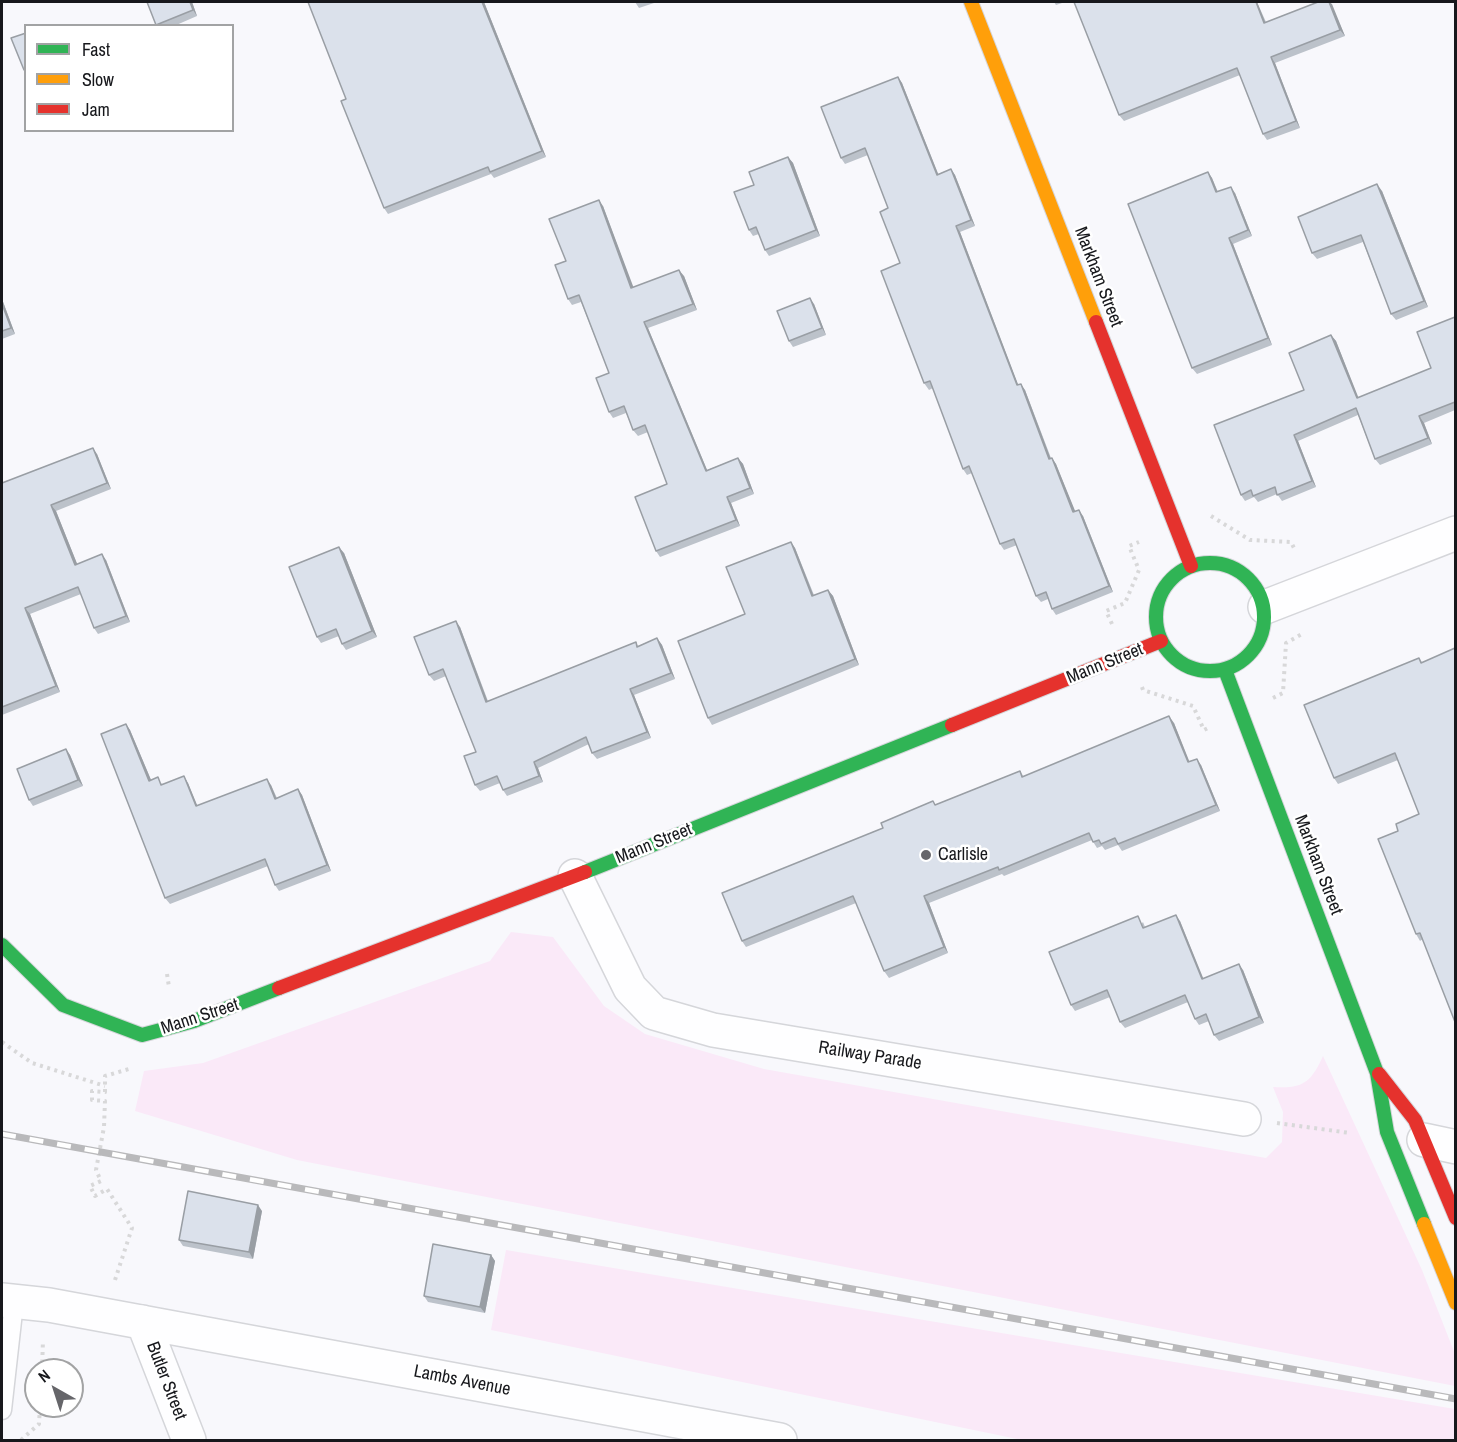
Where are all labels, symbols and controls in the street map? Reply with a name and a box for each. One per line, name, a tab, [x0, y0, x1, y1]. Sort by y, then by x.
legend	[24, 24, 234, 132]
text: Fast	[82, 37, 110, 62]
text: Slow	[82, 67, 114, 92]
text: Jam	[82, 97, 110, 122]
street label: Markham Street	[1069, 224, 1127, 330]
street label: Mann Street	[1064, 639, 1146, 689]
street label: Markham Street	[1289, 812, 1347, 918]
street label: Mann Street	[613, 819, 695, 869]
place label: Carlisle	[938, 844, 988, 866]
marker: Carlisle	[919, 848, 933, 862]
street label: Mann Street	[158, 994, 242, 1040]
street label: Railway Parade	[817, 1037, 923, 1075]
street label: Butler Street	[141, 1339, 191, 1423]
north arrow	[24, 1358, 84, 1418]
street label: Lambs Avenue	[412, 1361, 512, 1401]
text: N	[33, 1364, 55, 1387]

